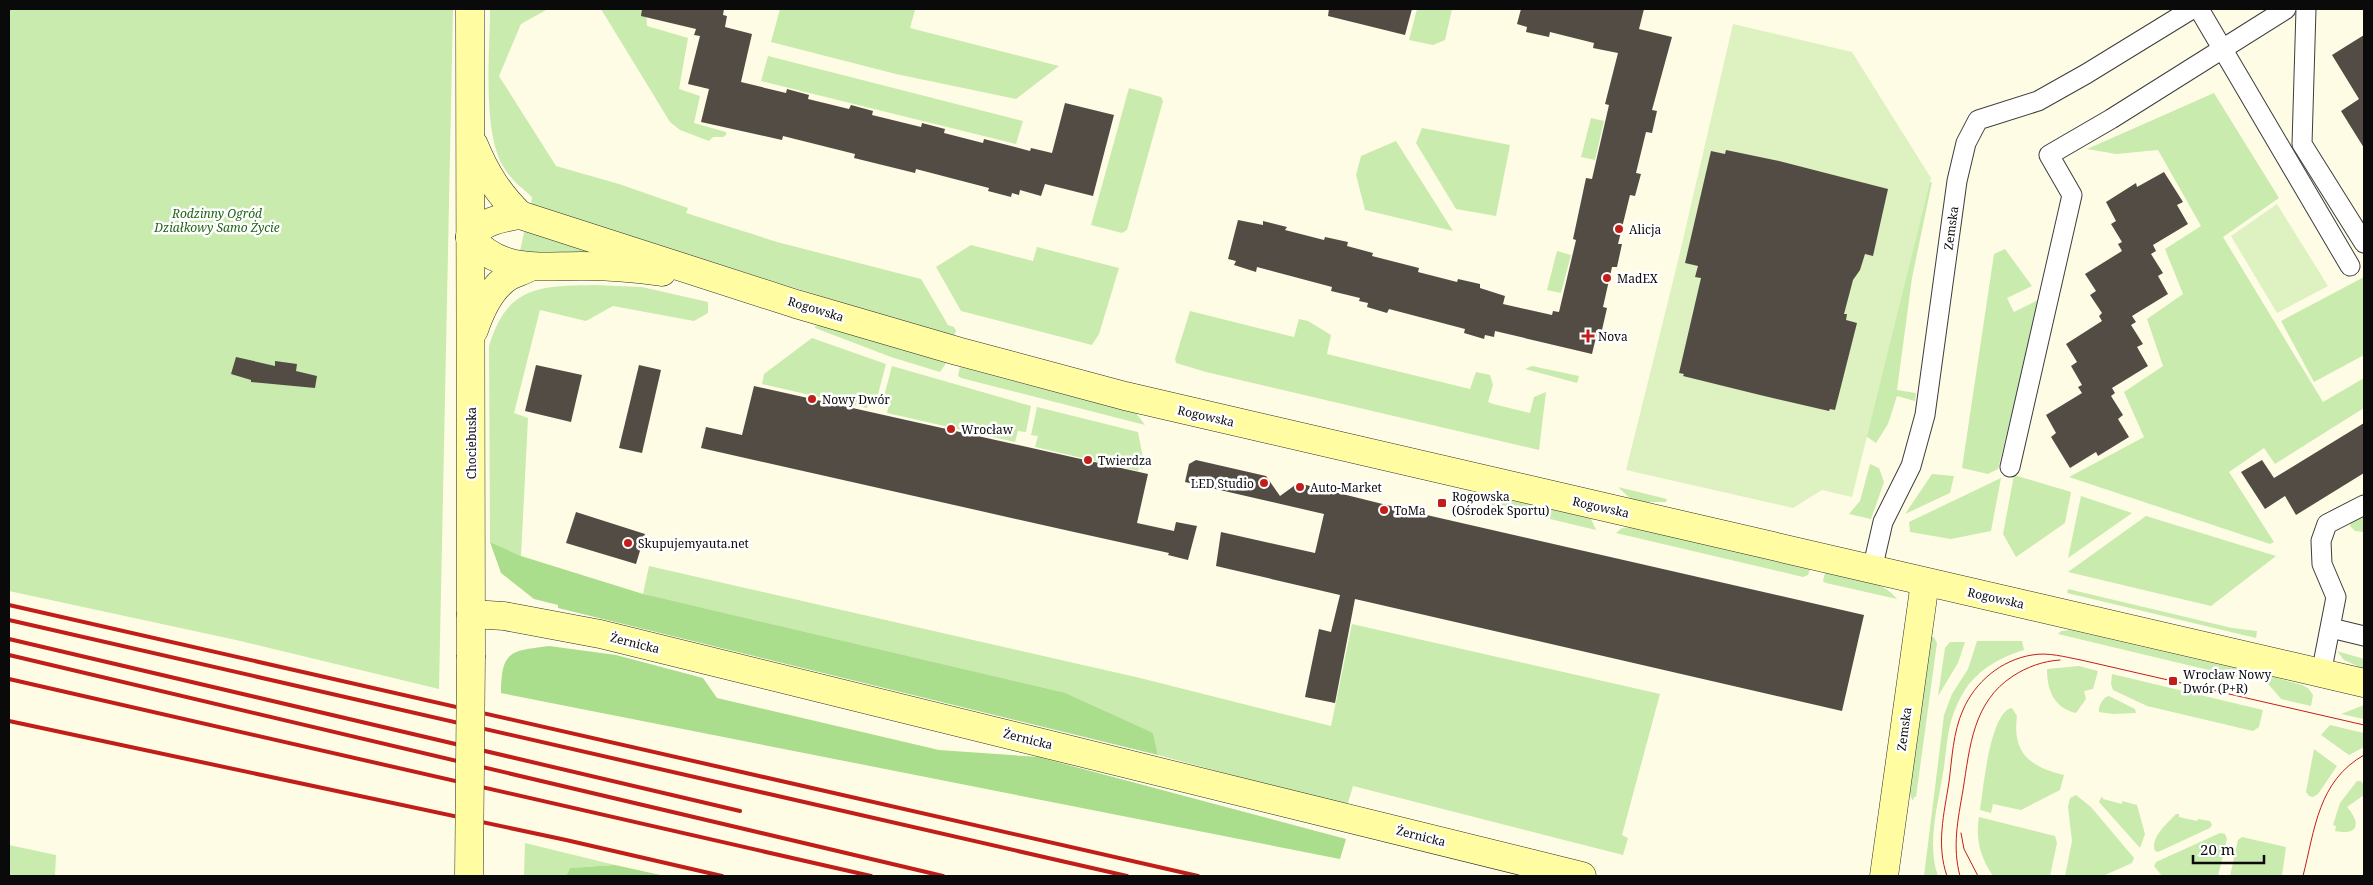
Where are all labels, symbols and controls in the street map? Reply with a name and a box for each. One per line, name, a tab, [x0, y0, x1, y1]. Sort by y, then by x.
park label: Rodzinny Ogród Działkowy Samo Życie	[153, 205, 280, 236]
street label: Zemska	[1940, 205, 1963, 251]
place label: Alicja	[1629, 221, 1662, 238]
marker: Alicja	[1613, 223, 1625, 235]
place label: MadEX	[1617, 270, 1658, 287]
marker: MadEX	[1601, 272, 1613, 284]
street label: Rogowska	[786, 292, 846, 326]
place label: Nova	[1598, 328, 1628, 345]
marker: Nova	[1582, 330, 1594, 342]
place label: Nowy Dwór	[822, 391, 890, 408]
marker: Nowy Dwór	[806, 393, 818, 405]
street label: Rogowska	[1176, 401, 1236, 431]
street label: Chociebuska	[463, 407, 480, 479]
place label: Wrocław	[961, 421, 1014, 438]
marker: Wrocław	[945, 423, 957, 435]
place label: Twierdza	[1098, 452, 1152, 469]
marker: Twierdza	[1082, 454, 1094, 466]
place label: LED Studio	[1191, 475, 1254, 492]
marker: LED Studio	[1258, 477, 1270, 489]
place label: Auto-Market	[1310, 479, 1382, 496]
marker: Auto-Market	[1294, 481, 1306, 493]
place label: Rogowska (Ośrodek Sportu)	[1452, 488, 1549, 519]
street label: Rogowska	[1571, 492, 1631, 522]
marker: Rogowska (Ośrodek Sportu)	[1436, 497, 1448, 509]
place label: ToMa	[1394, 502, 1426, 519]
marker: ToMa	[1378, 504, 1390, 516]
place label: Skupujemyauta.net	[638, 535, 749, 552]
marker: Skupujemyauta.net	[622, 537, 634, 549]
street label: Rogowska	[1966, 583, 2026, 613]
street label: Żernicka	[608, 629, 662, 657]
place label: Wrocław Nowy Dwór (P+R)	[2183, 666, 2272, 697]
marker: Wrocław Nowy Dwór (P+R)	[2167, 675, 2179, 687]
street label: Zemska	[1893, 706, 1916, 752]
street label: Żernicka	[1001, 725, 1055, 753]
street label: Żernicka	[1394, 822, 1448, 850]
scale bar	[2193, 832, 2264, 864]
text: 20 m	[2200, 839, 2235, 859]

